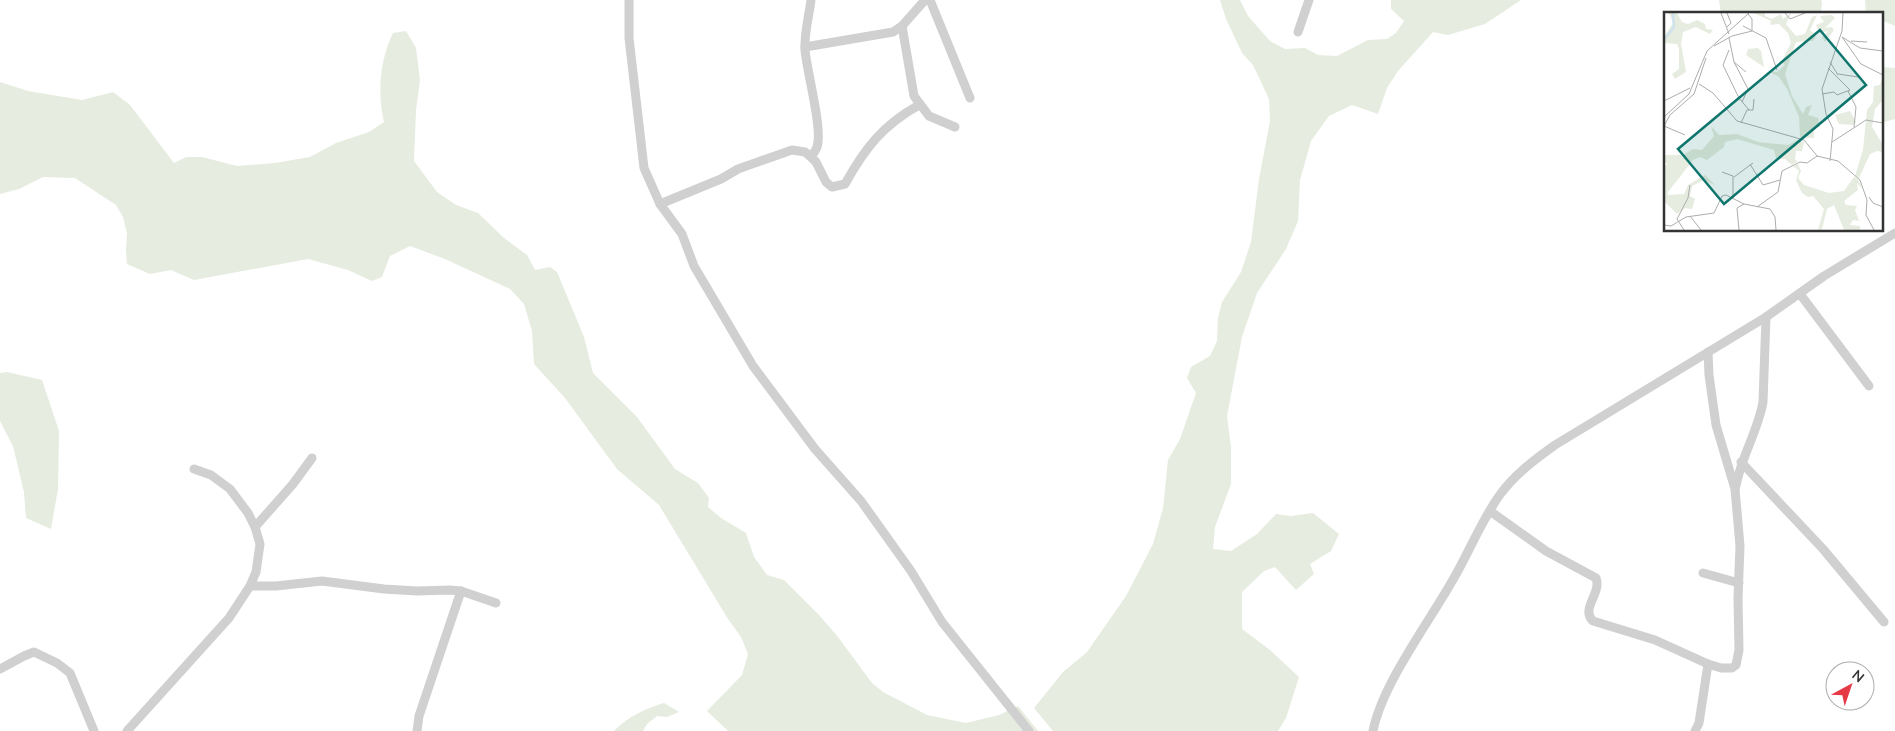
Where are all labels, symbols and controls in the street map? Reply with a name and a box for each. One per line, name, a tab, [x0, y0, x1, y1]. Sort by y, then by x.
inset map	[1664, 12, 1882, 231]
north arrow	[1825, 661, 1875, 711]
text: N	[1849, 666, 1868, 686]

